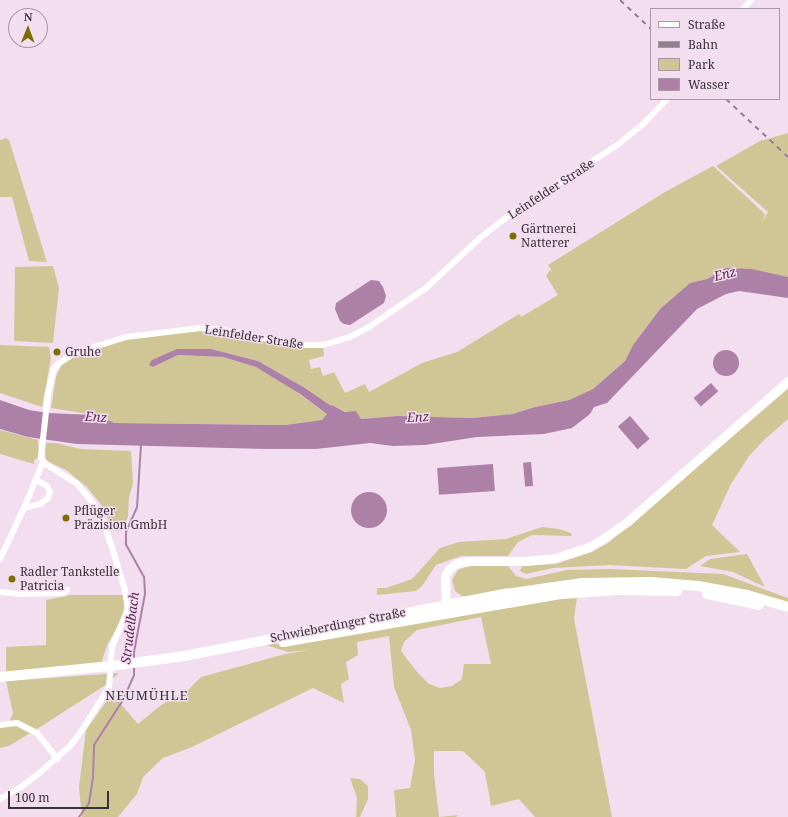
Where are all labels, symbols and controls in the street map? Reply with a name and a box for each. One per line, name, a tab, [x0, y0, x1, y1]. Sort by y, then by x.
north arrow	[8, 8, 48, 48]
legend	[650, 8, 780, 100]
text: N	[24, 9, 33, 24]
text: Straße	[688, 16, 725, 33]
text: Bahn	[688, 36, 718, 53]
text: Park	[688, 56, 715, 73]
text: Wasser	[688, 76, 729, 93]
street label: Leinfelder Straße	[505, 156, 597, 222]
place label: Gärtnerei Natterer	[521, 222, 576, 250]
marker: Gärtnerei Natterer	[508, 231, 518, 241]
water label: Enz	[712, 264, 738, 284]
street label: Leinfelder Straße	[204, 322, 304, 352]
place label: Gruhe	[65, 345, 101, 359]
marker: Gruhe	[52, 347, 62, 357]
water label: Enz	[84, 408, 108, 426]
water label: Enz	[406, 409, 430, 425]
place label: Pflüger Präzision GmbH	[74, 504, 167, 532]
marker: Pflüger Präzision GmbH	[61, 513, 71, 523]
place label: Radler Tankstelle Patricia	[20, 565, 119, 593]
marker: Radler Tankstelle Patricia	[7, 574, 17, 584]
water label: Strudelbach	[118, 591, 142, 665]
street label: Schwieberdinger Straße	[269, 605, 407, 645]
district label: NEUMÜHLE	[105, 687, 189, 703]
scale bar	[10, 783, 111, 809]
text: 100 m	[15, 789, 50, 806]

